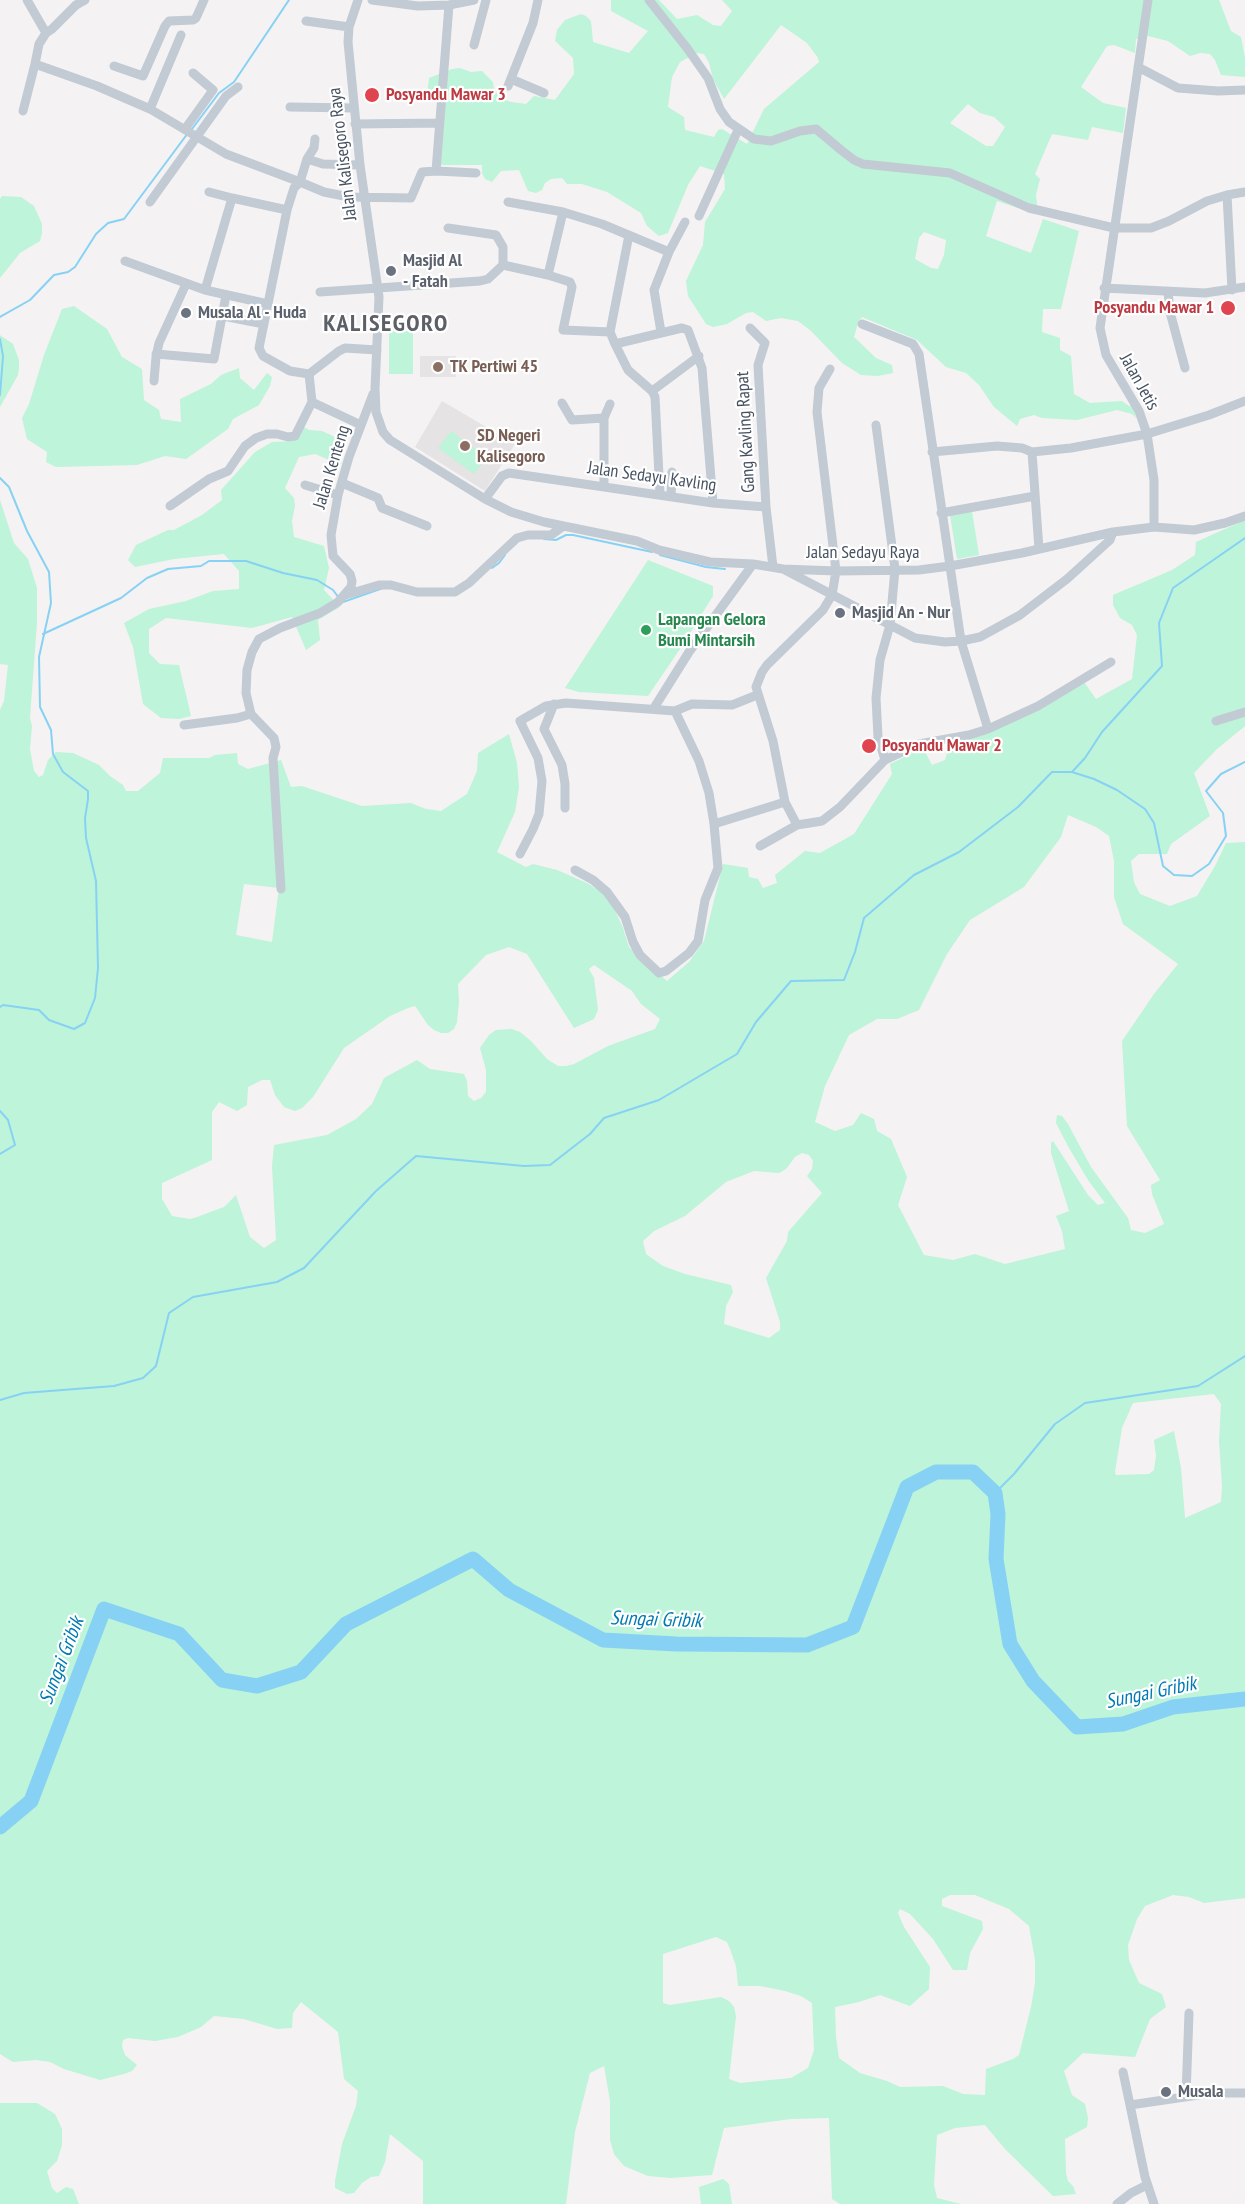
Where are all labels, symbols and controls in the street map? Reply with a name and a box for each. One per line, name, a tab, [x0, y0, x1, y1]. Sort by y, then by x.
place label: Posyandu Mawar 3	[386, 84, 506, 106]
street label: Jalan Kalisegoro Raya	[324, 86, 362, 222]
marker: Posyandu Mawar 3	[363, 86, 381, 104]
place label: Masjid Al - Fatah	[403, 250, 462, 292]
marker: Masjid Al - Fatah	[384, 264, 398, 278]
place label: Posyandu Mawar 1	[1094, 297, 1214, 319]
marker: Posyandu Mawar 1	[1219, 299, 1237, 317]
place label: Musala Al - Huda	[198, 302, 306, 324]
marker: Musala Al - Huda	[179, 306, 193, 320]
district label: KALISEGORO	[323, 310, 449, 338]
street label: Jalan Jetis	[1115, 350, 1163, 414]
place label: TK Pertiwi 45	[450, 356, 538, 378]
marker: TK Pertiwi 45	[431, 360, 445, 374]
street label: Gang Kavling Rapat	[732, 371, 760, 493]
street label: Jalan Kenteng	[309, 423, 355, 511]
place label: SD Negeri Kalisegoro	[477, 425, 545, 468]
marker: SD Negeri Kalisegoro	[458, 439, 472, 453]
street label: Jalan Sedayu Kavling	[586, 457, 718, 497]
street label: Jalan Sedayu Raya	[807, 542, 919, 564]
place label: Masjid An - Nur	[852, 602, 950, 624]
marker: Masjid An - Nur	[833, 606, 847, 620]
place label: Lapangan Gelora Bumi Mintarsih	[658, 609, 766, 652]
marker: Lapangan Gelora Bumi Mintarsih	[639, 623, 653, 637]
place label: Posyandu Mawar 2	[882, 735, 1002, 757]
marker: Posyandu Mawar 2	[860, 737, 878, 755]
water label: Sungai Gribik	[610, 1606, 702, 1634]
water label: Sungai Gribik	[34, 1614, 90, 1708]
water label: Sungai Gribik	[1104, 1672, 1198, 1714]
place label: Musala	[1178, 2081, 1224, 2103]
marker: Musala	[1159, 2085, 1173, 2099]

